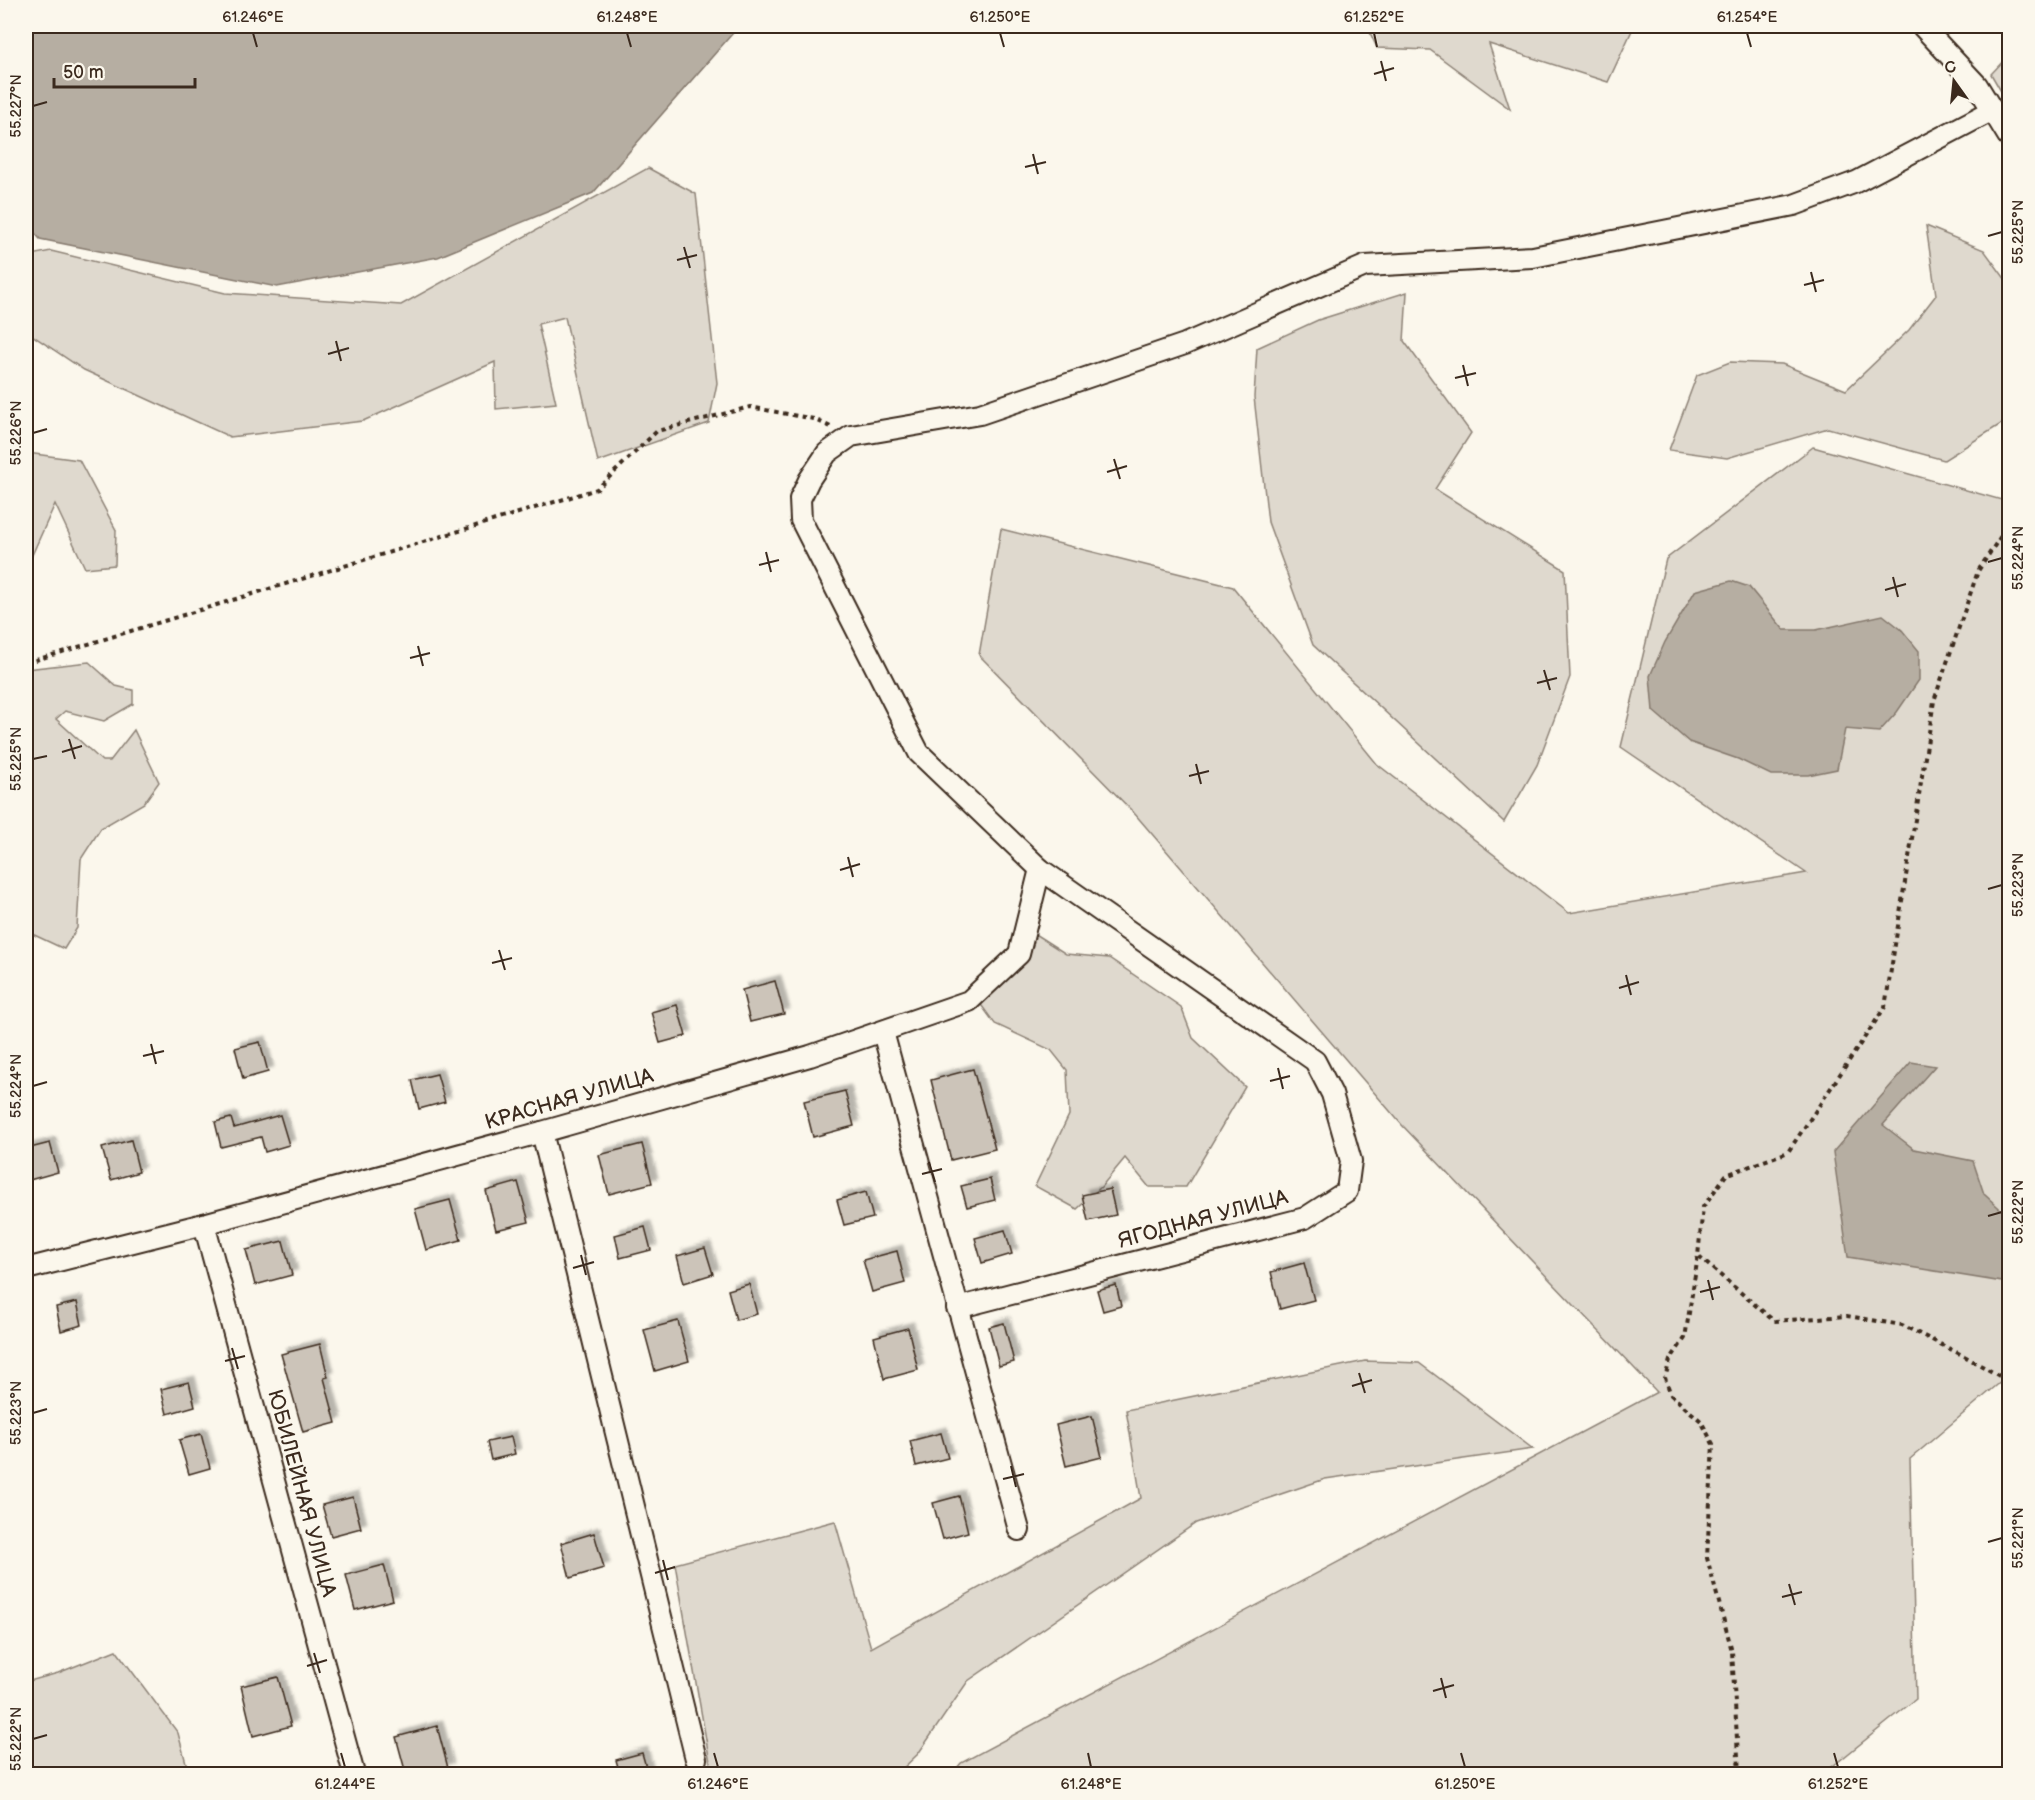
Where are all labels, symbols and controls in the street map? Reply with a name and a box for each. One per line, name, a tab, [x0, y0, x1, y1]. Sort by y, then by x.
text: 61.246°E	[222, 8, 284, 27]
text: 61.248°E	[596, 8, 658, 27]
text: 61.250°E	[970, 8, 1031, 27]
text: 61.252°E	[1344, 8, 1404, 27]
text: 61.254°E	[1717, 8, 1777, 27]
scale bar	[54, 51, 195, 89]
north arrow	[1924, 51, 1984, 111]
text: С	[1943, 57, 1958, 79]
text: 50 m	[63, 62, 104, 83]
text: 55.227°N	[7, 74, 26, 138]
text: 55.225°N	[2009, 200, 2028, 264]
text: 55.226°N	[7, 401, 26, 465]
text: 55.224°N	[2009, 526, 2028, 590]
text: 55.225°N	[7, 727, 26, 791]
text: 55.223°N	[2009, 853, 2028, 917]
text: 55.224°N	[7, 1054, 26, 1118]
street label: КРАСНАЯ УЛИЦА	[482, 1063, 656, 1135]
text: 55.222°N	[2009, 1180, 2028, 1244]
street label: ЯГОДНАЯ УЛИЦА	[1115, 1184, 1291, 1254]
text: 55.223°N	[7, 1381, 26, 1445]
street label: ЮБИЛЕЙНАЯ УЛИЦА	[262, 1387, 342, 1600]
text: 55.221°N	[2009, 1507, 2028, 1569]
text: 55.222°N	[7, 1707, 26, 1771]
text: 61.244°E	[314, 1775, 376, 1794]
text: 61.246°E	[687, 1775, 749, 1794]
text: 61.248°E	[1060, 1775, 1122, 1794]
text: 61.250°E	[1435, 1775, 1496, 1794]
text: 61.252°E	[1808, 1775, 1868, 1794]

